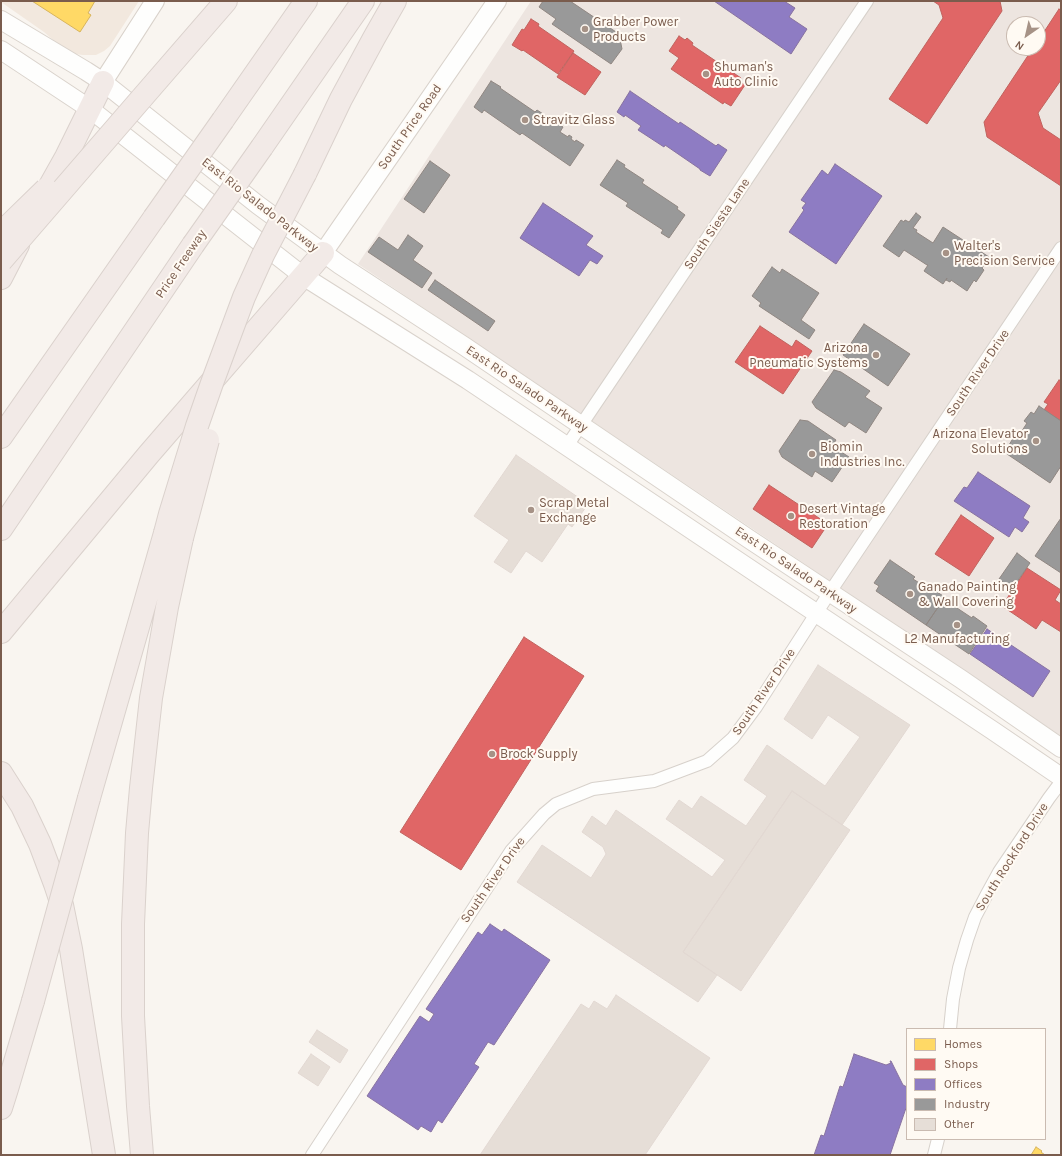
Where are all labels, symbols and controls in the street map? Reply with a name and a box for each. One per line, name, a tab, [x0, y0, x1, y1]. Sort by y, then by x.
place label: Grabber Power Products	[593, 14, 678, 45]
north arrow	[1006, 16, 1046, 56]
marker: Grabber Power Products	[580, 24, 590, 34]
text: N	[1013, 38, 1026, 53]
place label: Shuman's Auto Clinic	[714, 59, 778, 90]
marker: Shuman's Auto Clinic	[701, 69, 711, 79]
street label: South Price Road	[375, 81, 445, 173]
place label: Stravitz Glass	[533, 112, 615, 128]
marker: Stravitz Glass	[520, 115, 530, 125]
street label: East Rio Salado Parkway	[198, 155, 322, 255]
street label: South Siesta Lane	[681, 175, 753, 273]
street label: Price Freeway	[152, 227, 210, 301]
place label: Walter's Precision Service	[954, 238, 1055, 269]
marker: Walter's Precision Service	[941, 248, 951, 258]
street label: South River Drive	[943, 326, 1013, 420]
place label: Arizona Pneumatic Systems	[749, 340, 868, 371]
street label: East Rio Salado Parkway	[463, 342, 591, 436]
marker: Arizona Pneumatic Systems	[871, 350, 881, 360]
place label: Arizona Elevator Solutions	[933, 426, 1028, 457]
marker: Arizona Elevator Solutions	[1031, 436, 1041, 446]
place label: Biomin Industries Inc.	[820, 439, 904, 470]
marker: Biomin Industries Inc.	[807, 449, 817, 459]
place label: Scrap Metal Exchange	[539, 495, 609, 526]
place label: Desert Vintage Restoration	[799, 501, 886, 532]
marker: Scrap Metal Exchange	[526, 505, 536, 515]
marker: Desert Vintage Restoration	[786, 511, 796, 521]
street label: East Rio Salado Parkway	[732, 523, 860, 617]
place label: Ganado Painting & Wall Covering	[918, 579, 1016, 610]
marker: Ganado Painting & Wall Covering	[905, 589, 915, 599]
marker: L2 Manufacturing	[952, 620, 962, 630]
place label: L2 Manufacturing	[904, 631, 1010, 647]
street label: South River Drive	[729, 645, 799, 739]
place label: Brock Supply	[500, 746, 578, 762]
marker: Brock Supply	[487, 749, 497, 759]
street label: South Rockford Drive	[972, 800, 1052, 914]
street label: South River Drive	[457, 834, 529, 926]
legend	[906, 1028, 1046, 1140]
text: Homes	[944, 1037, 982, 1051]
text: Shops	[944, 1057, 978, 1071]
text: Offices	[944, 1077, 982, 1091]
text: Industry	[944, 1097, 990, 1111]
text: Other	[944, 1117, 974, 1131]

